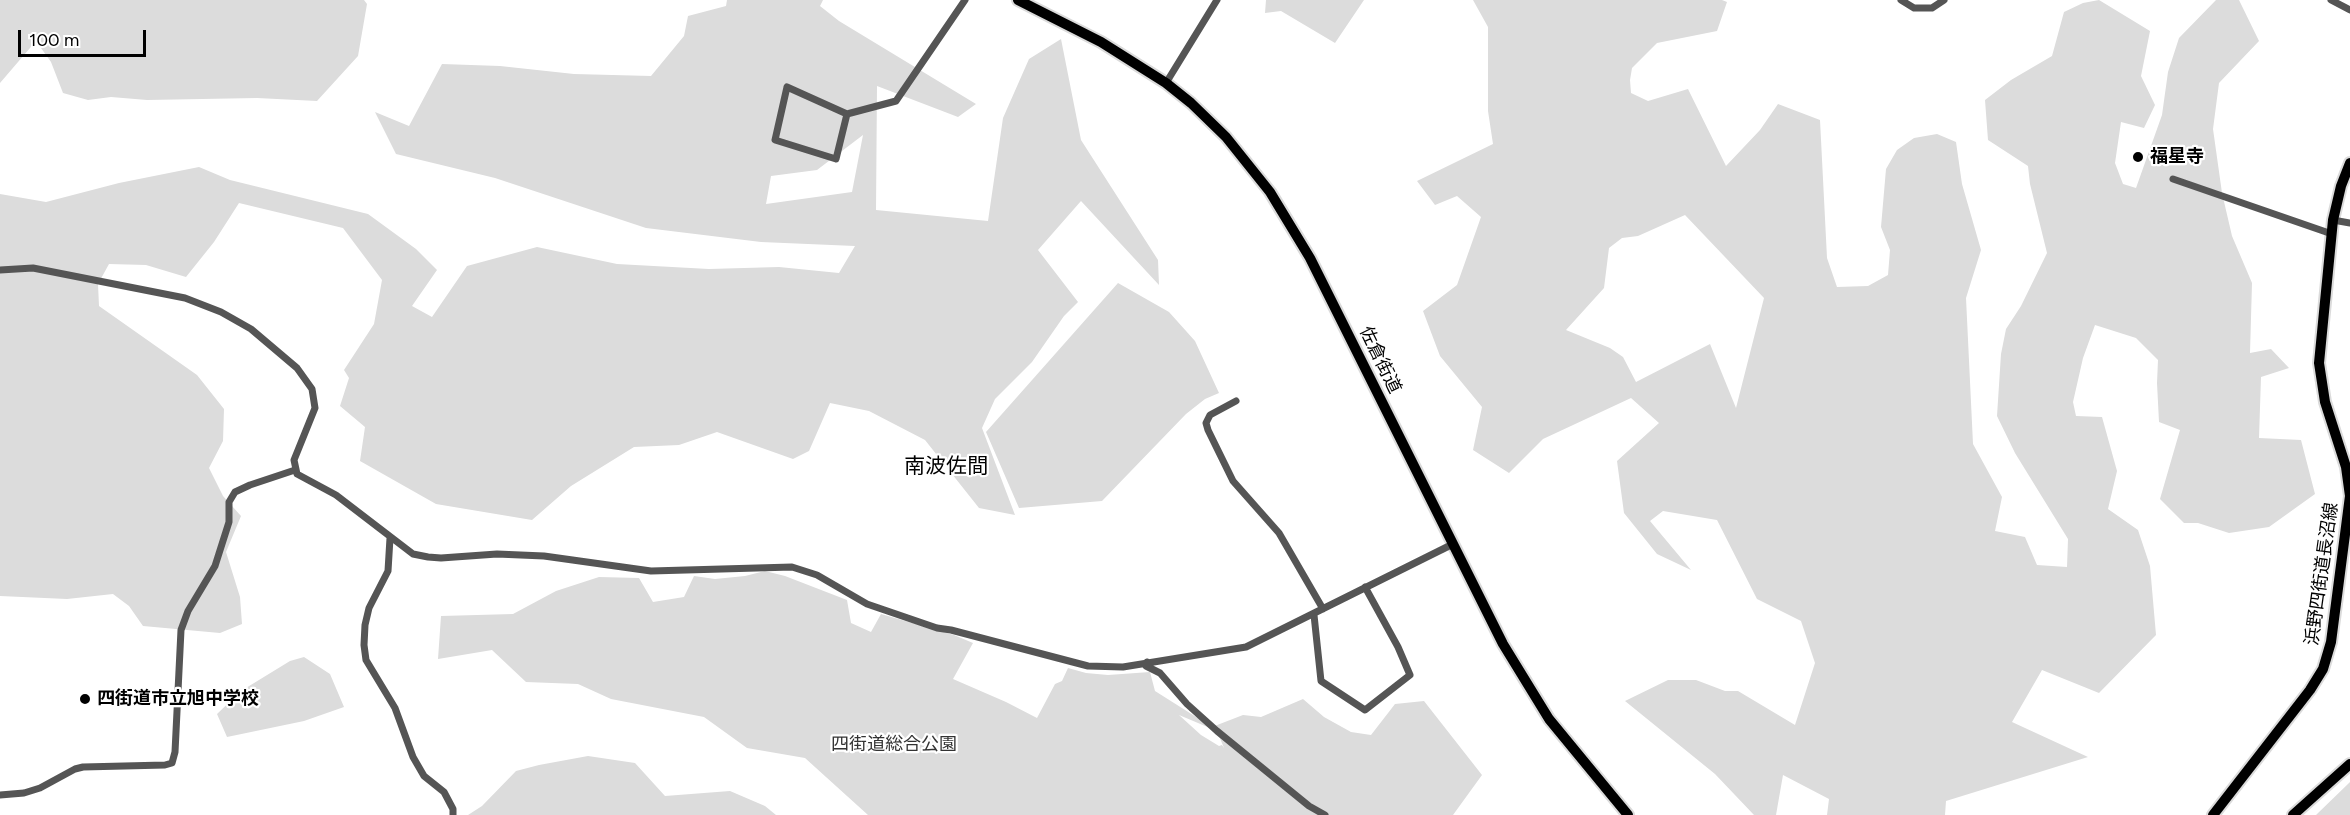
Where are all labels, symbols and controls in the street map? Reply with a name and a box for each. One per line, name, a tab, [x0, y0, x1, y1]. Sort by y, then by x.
scale bar	[21, 18, 148, 56]
text: 100 m	[29, 29, 79, 51]
place label: 福星寺	[2150, 146, 2204, 168]
marker: 福星寺	[2131, 150, 2145, 164]
street label: 佐倉街道	[1355, 323, 1405, 397]
district label: 南波佐間	[904, 454, 988, 480]
street label: 浜野四街道長沼線	[2301, 501, 2343, 647]
place label: 四街道市立旭中学校	[97, 688, 259, 710]
marker: 四街道市立旭中学校	[78, 692, 92, 706]
park label: 四街道総合公園	[831, 734, 957, 756]

